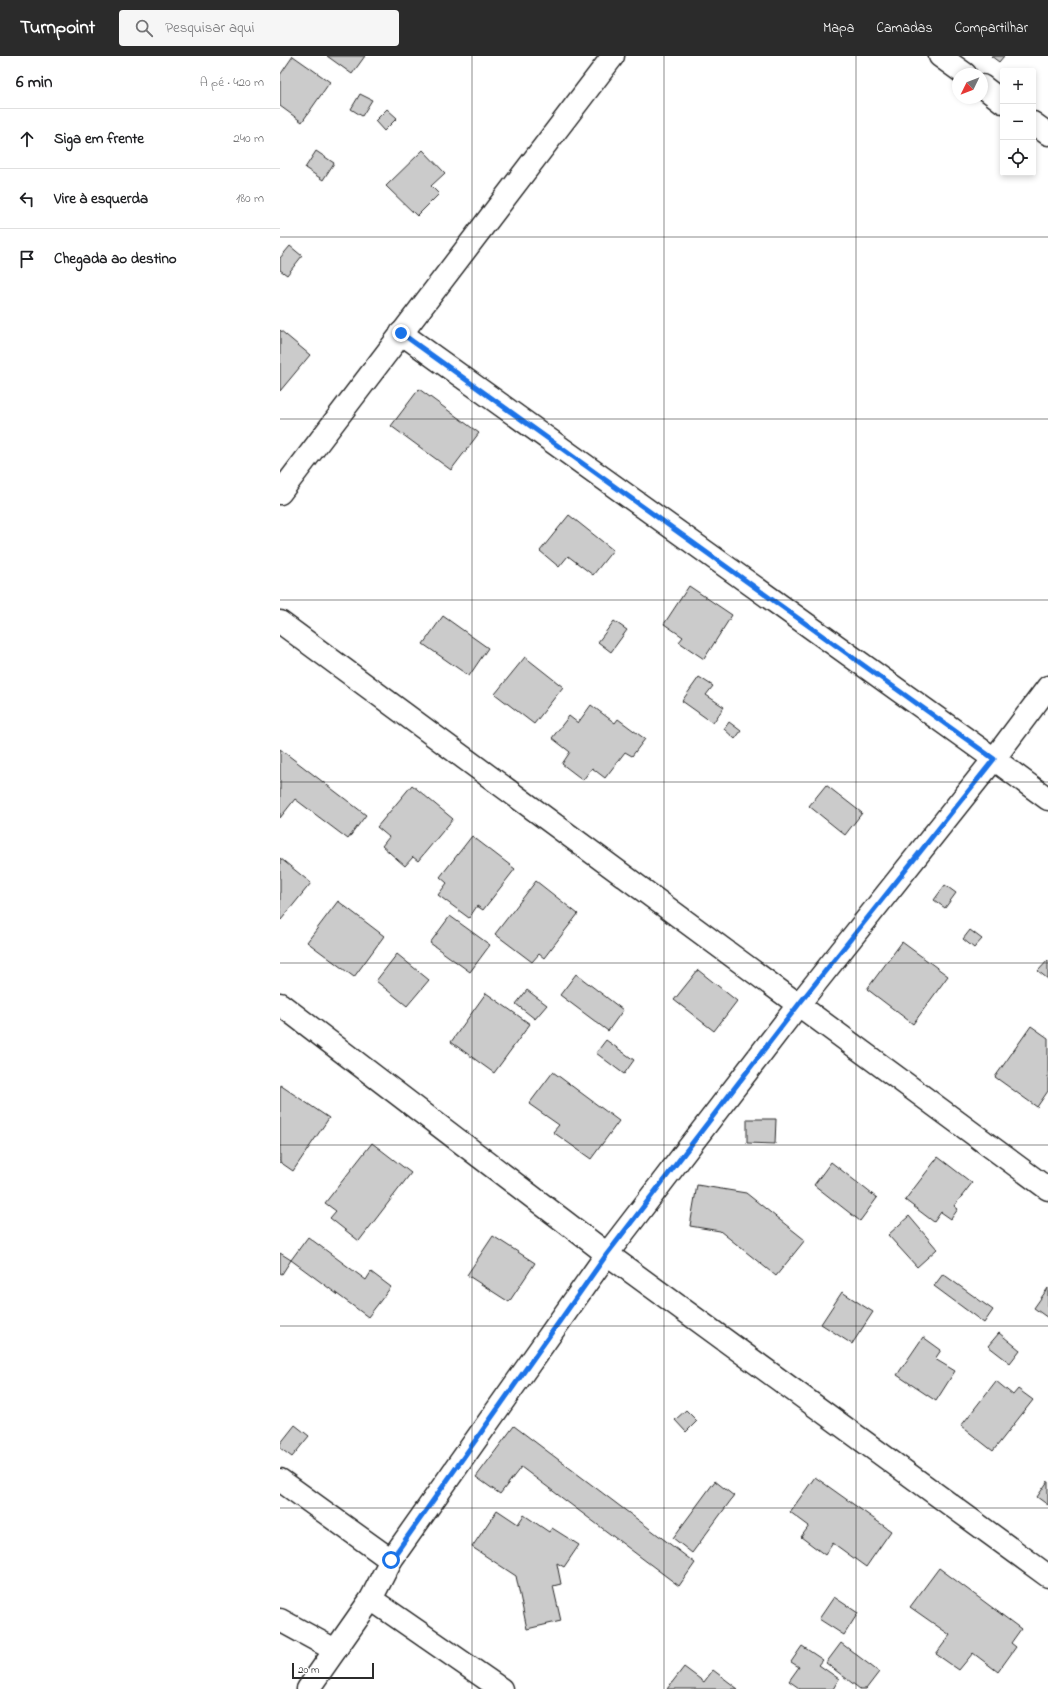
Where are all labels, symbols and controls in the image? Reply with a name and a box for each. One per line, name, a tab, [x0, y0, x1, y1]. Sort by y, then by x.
search box	[119, 10, 399, 46]
text: Turnpoint	[20, 15, 95, 42]
icon: search	[133, 17, 155, 39]
text: Pesquisar aqui	[165, 17, 255, 39]
text: Mapa	[823, 18, 854, 39]
text: Camadas	[876, 18, 933, 39]
text: Compartilhar	[955, 18, 1028, 39]
north arrow	[952, 68, 988, 104]
map controls	[1000, 68, 1036, 176]
button: +	[1000, 68, 1036, 104]
text: 6 min	[16, 70, 52, 95]
text: A pé · 420 m	[200, 73, 264, 92]
button: −	[1000, 104, 1036, 140]
icon: ahead	[16, 128, 38, 150]
text: Siga em frente	[54, 128, 144, 150]
text: 240 m	[233, 129, 264, 148]
button: locate	[1000, 140, 1036, 176]
icon: left	[16, 188, 38, 210]
text: Vire à esquerda	[54, 188, 148, 210]
text: 180 m	[236, 189, 264, 208]
icon: arrive	[16, 248, 38, 270]
text: Chegada ao destino	[54, 248, 177, 270]
route end	[392, 324, 410, 342]
route start	[382, 1551, 400, 1569]
scale bar	[292, 1661, 374, 1680]
text: 20 m	[298, 1662, 320, 1678]

